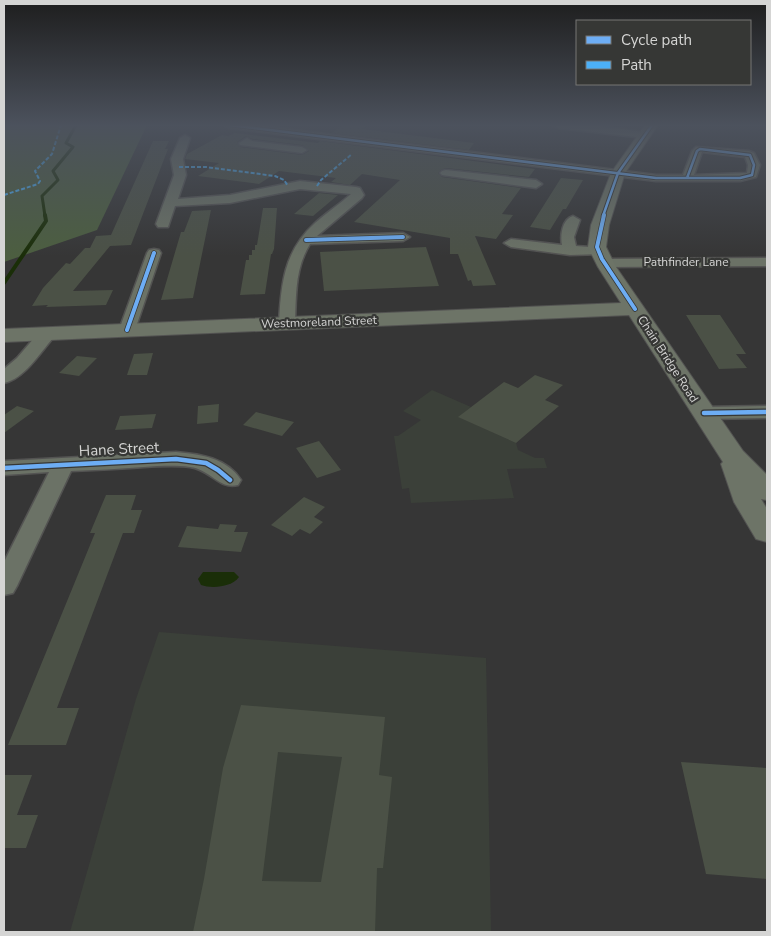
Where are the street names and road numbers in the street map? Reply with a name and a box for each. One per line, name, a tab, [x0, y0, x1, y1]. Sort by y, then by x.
street label: Pathfinder Lane	[643, 254, 729, 270]
street label: Westmoreland Street	[261, 312, 378, 332]
street label: Chain Bridge Road	[634, 312, 702, 406]
street label: Hane Street	[78, 437, 161, 461]

